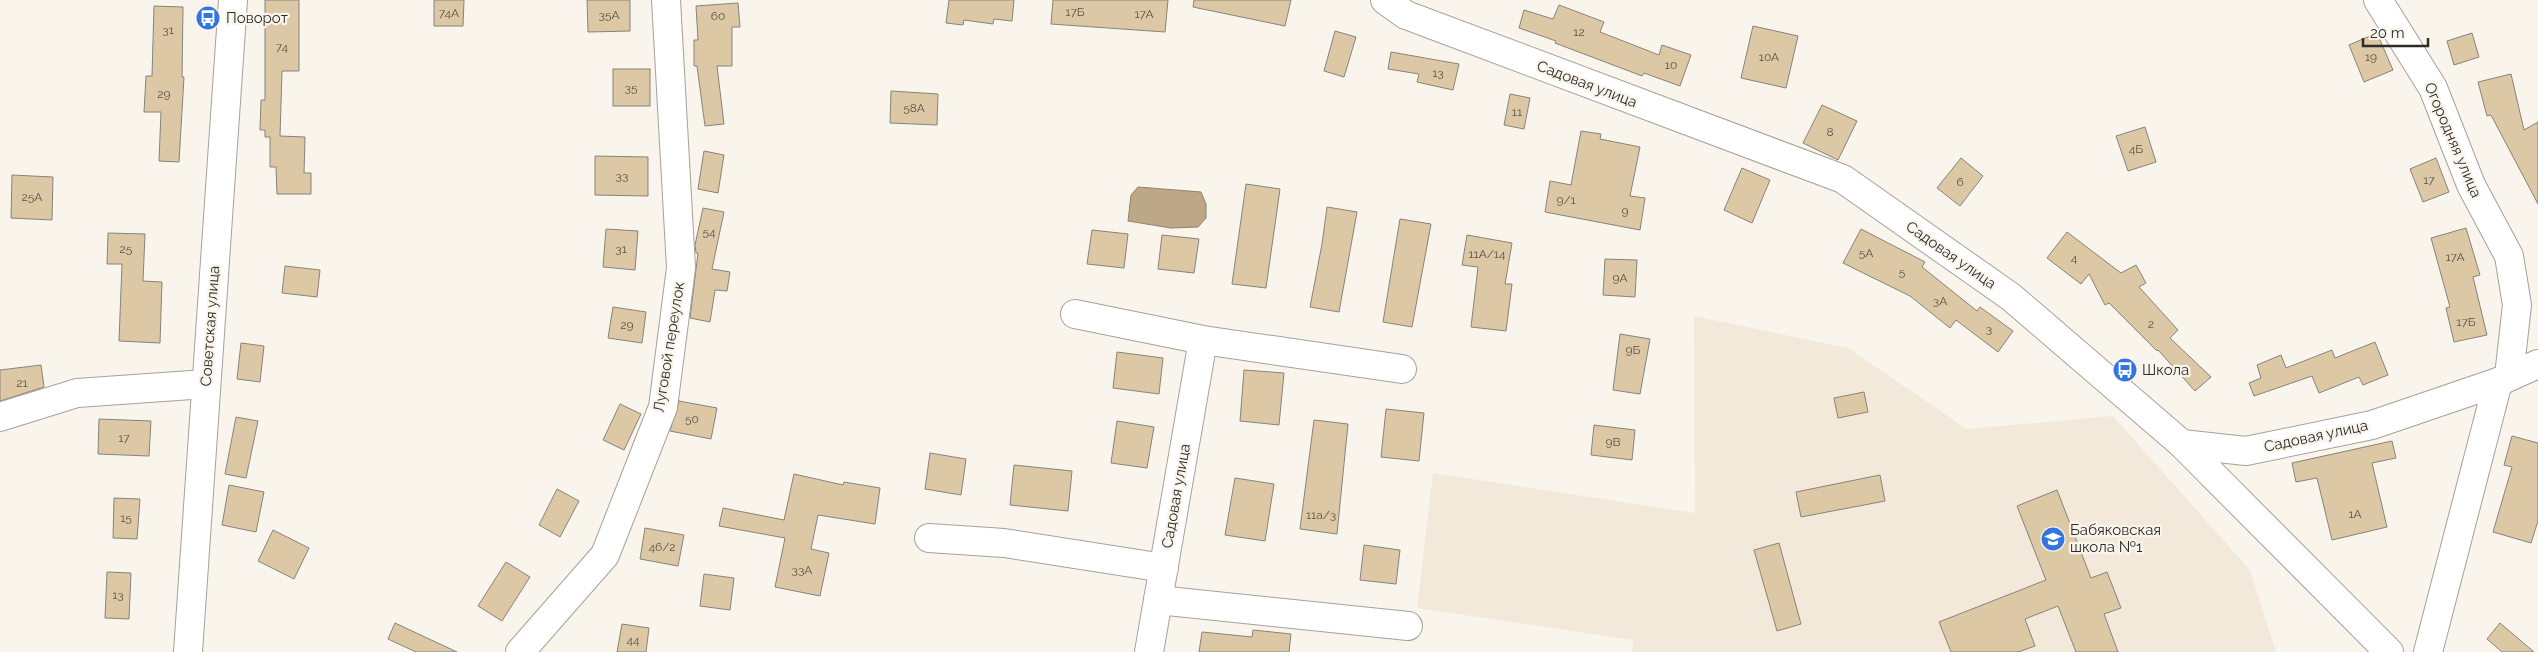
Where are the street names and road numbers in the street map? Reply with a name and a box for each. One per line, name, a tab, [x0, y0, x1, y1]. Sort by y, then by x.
street label: Садовая улица	[1534, 57, 1640, 111]
street label: Огородняя улица	[2421, 80, 2485, 200]
street label: Садовая улица	[1902, 217, 2000, 293]
street label: Советская улица	[197, 265, 223, 387]
street label: Луговой переулок	[650, 280, 688, 414]
street label: Садовая улица	[2262, 416, 2370, 456]
street label: Садовая улица	[1158, 442, 1194, 550]

